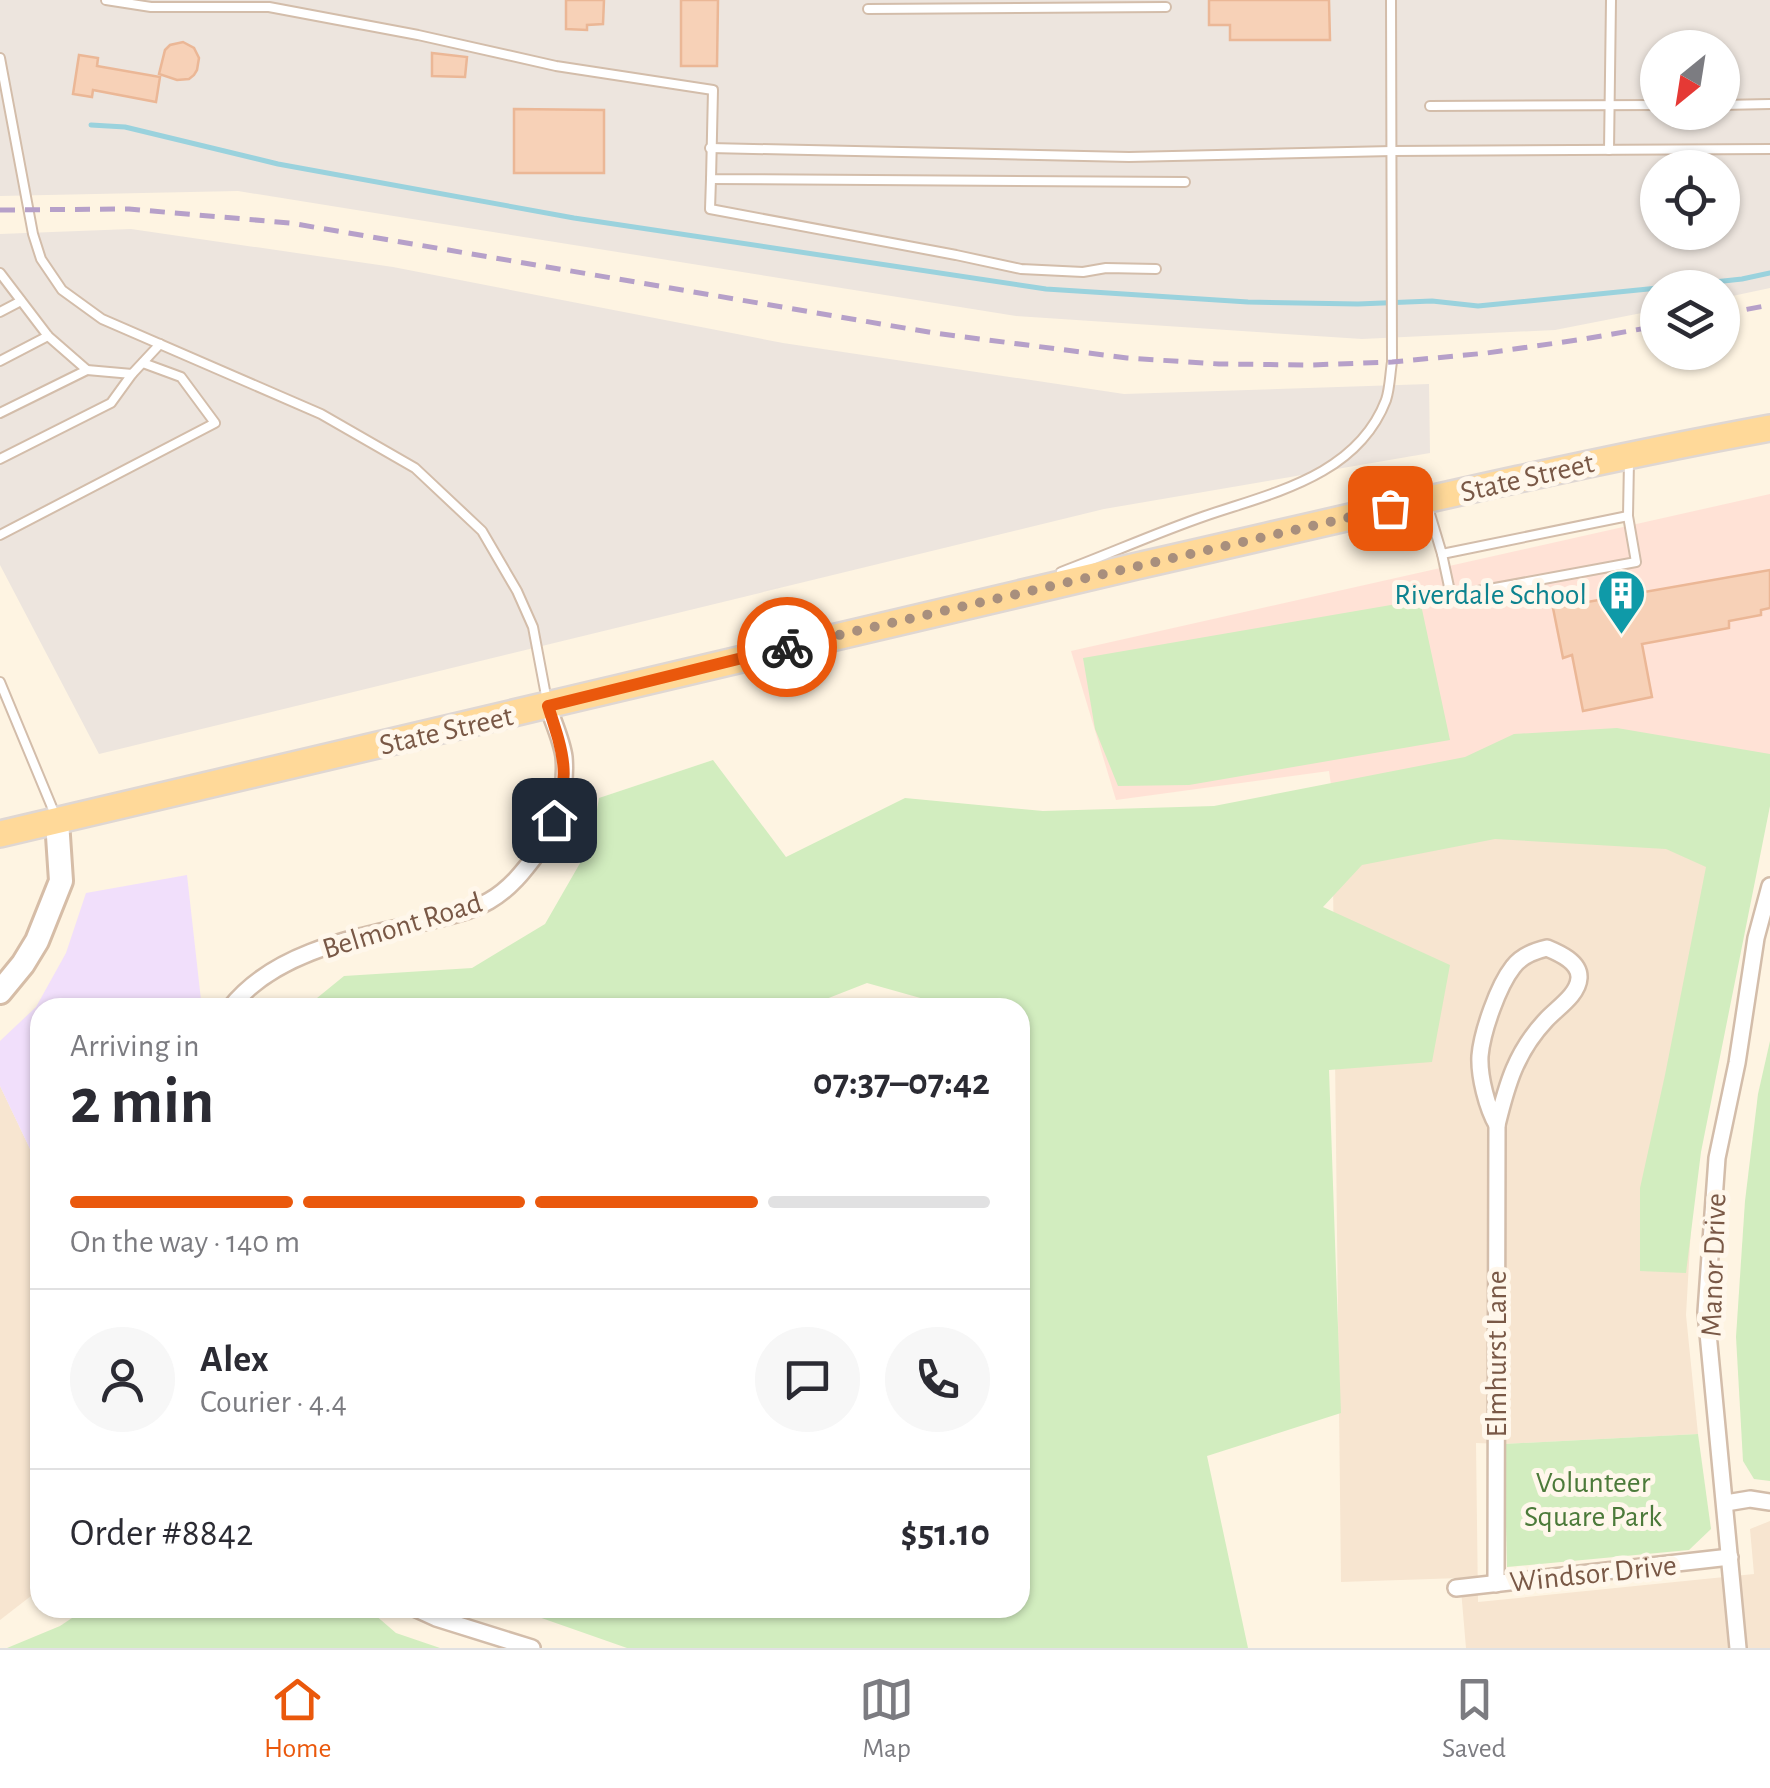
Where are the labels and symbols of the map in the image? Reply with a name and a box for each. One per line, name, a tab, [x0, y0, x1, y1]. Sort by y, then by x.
north arrow	[1640, 30, 1740, 130]
street label: State Street	[1458, 448, 1597, 508]
pin	[1348, 466, 1433, 551]
building icon: Riverdale School	[1596, 568, 1648, 636]
place label: Riverdale School	[1394, 580, 1587, 610]
courier	[737, 597, 837, 697]
street label: State Street	[377, 701, 516, 761]
pin	[512, 778, 597, 863]
street label: Belmont Road	[319, 887, 486, 964]
street label: Manor Drive	[1696, 1193, 1732, 1337]
street label: Elmhurst Lane	[1482, 1270, 1512, 1438]
park label: Volunteer Square Park	[1524, 1468, 1662, 1532]
street label: Windsor Drive	[1508, 1550, 1678, 1598]

